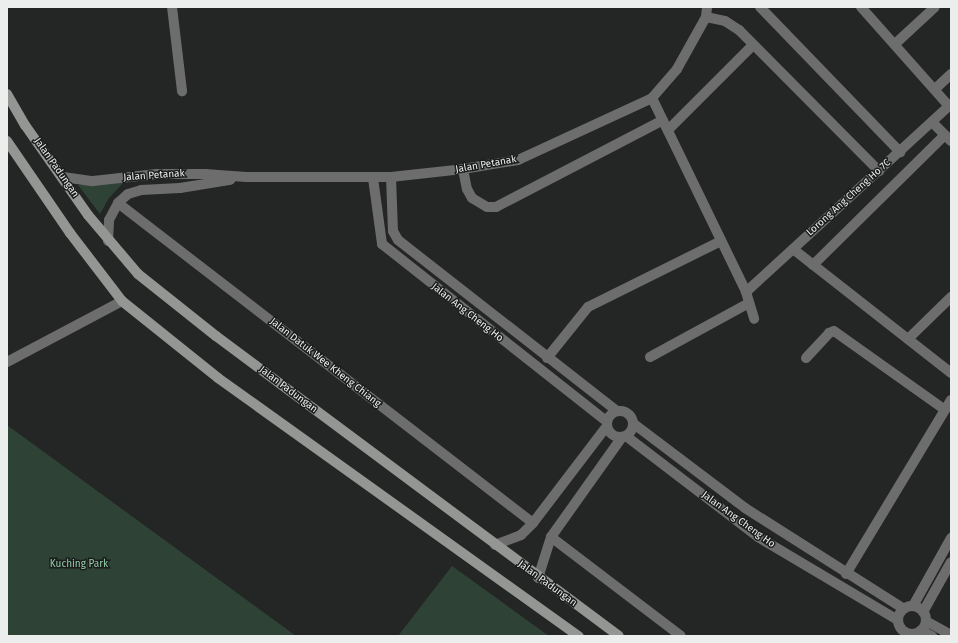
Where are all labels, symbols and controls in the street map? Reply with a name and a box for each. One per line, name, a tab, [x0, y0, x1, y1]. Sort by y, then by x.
street label: Jalan Padungan	[31, 136, 81, 200]
street label: Jalan Petanak	[455, 154, 517, 176]
street label: Lorong Ang Cheng Ho 7C	[805, 157, 893, 239]
street label: Jalan Petanak	[123, 168, 185, 184]
street label: Jalan Ang Cheng Ho	[429, 281, 505, 345]
street label: Jalan Datuk Wee Kheng Chiang	[267, 316, 383, 410]
street label: Jalan Padungan	[256, 364, 320, 416]
street label: Jalan Ang Cheng Ho	[699, 489, 777, 551]
park label: Kuching Park	[50, 559, 108, 571]
street label: Jalan Padungan	[515, 559, 579, 609]

